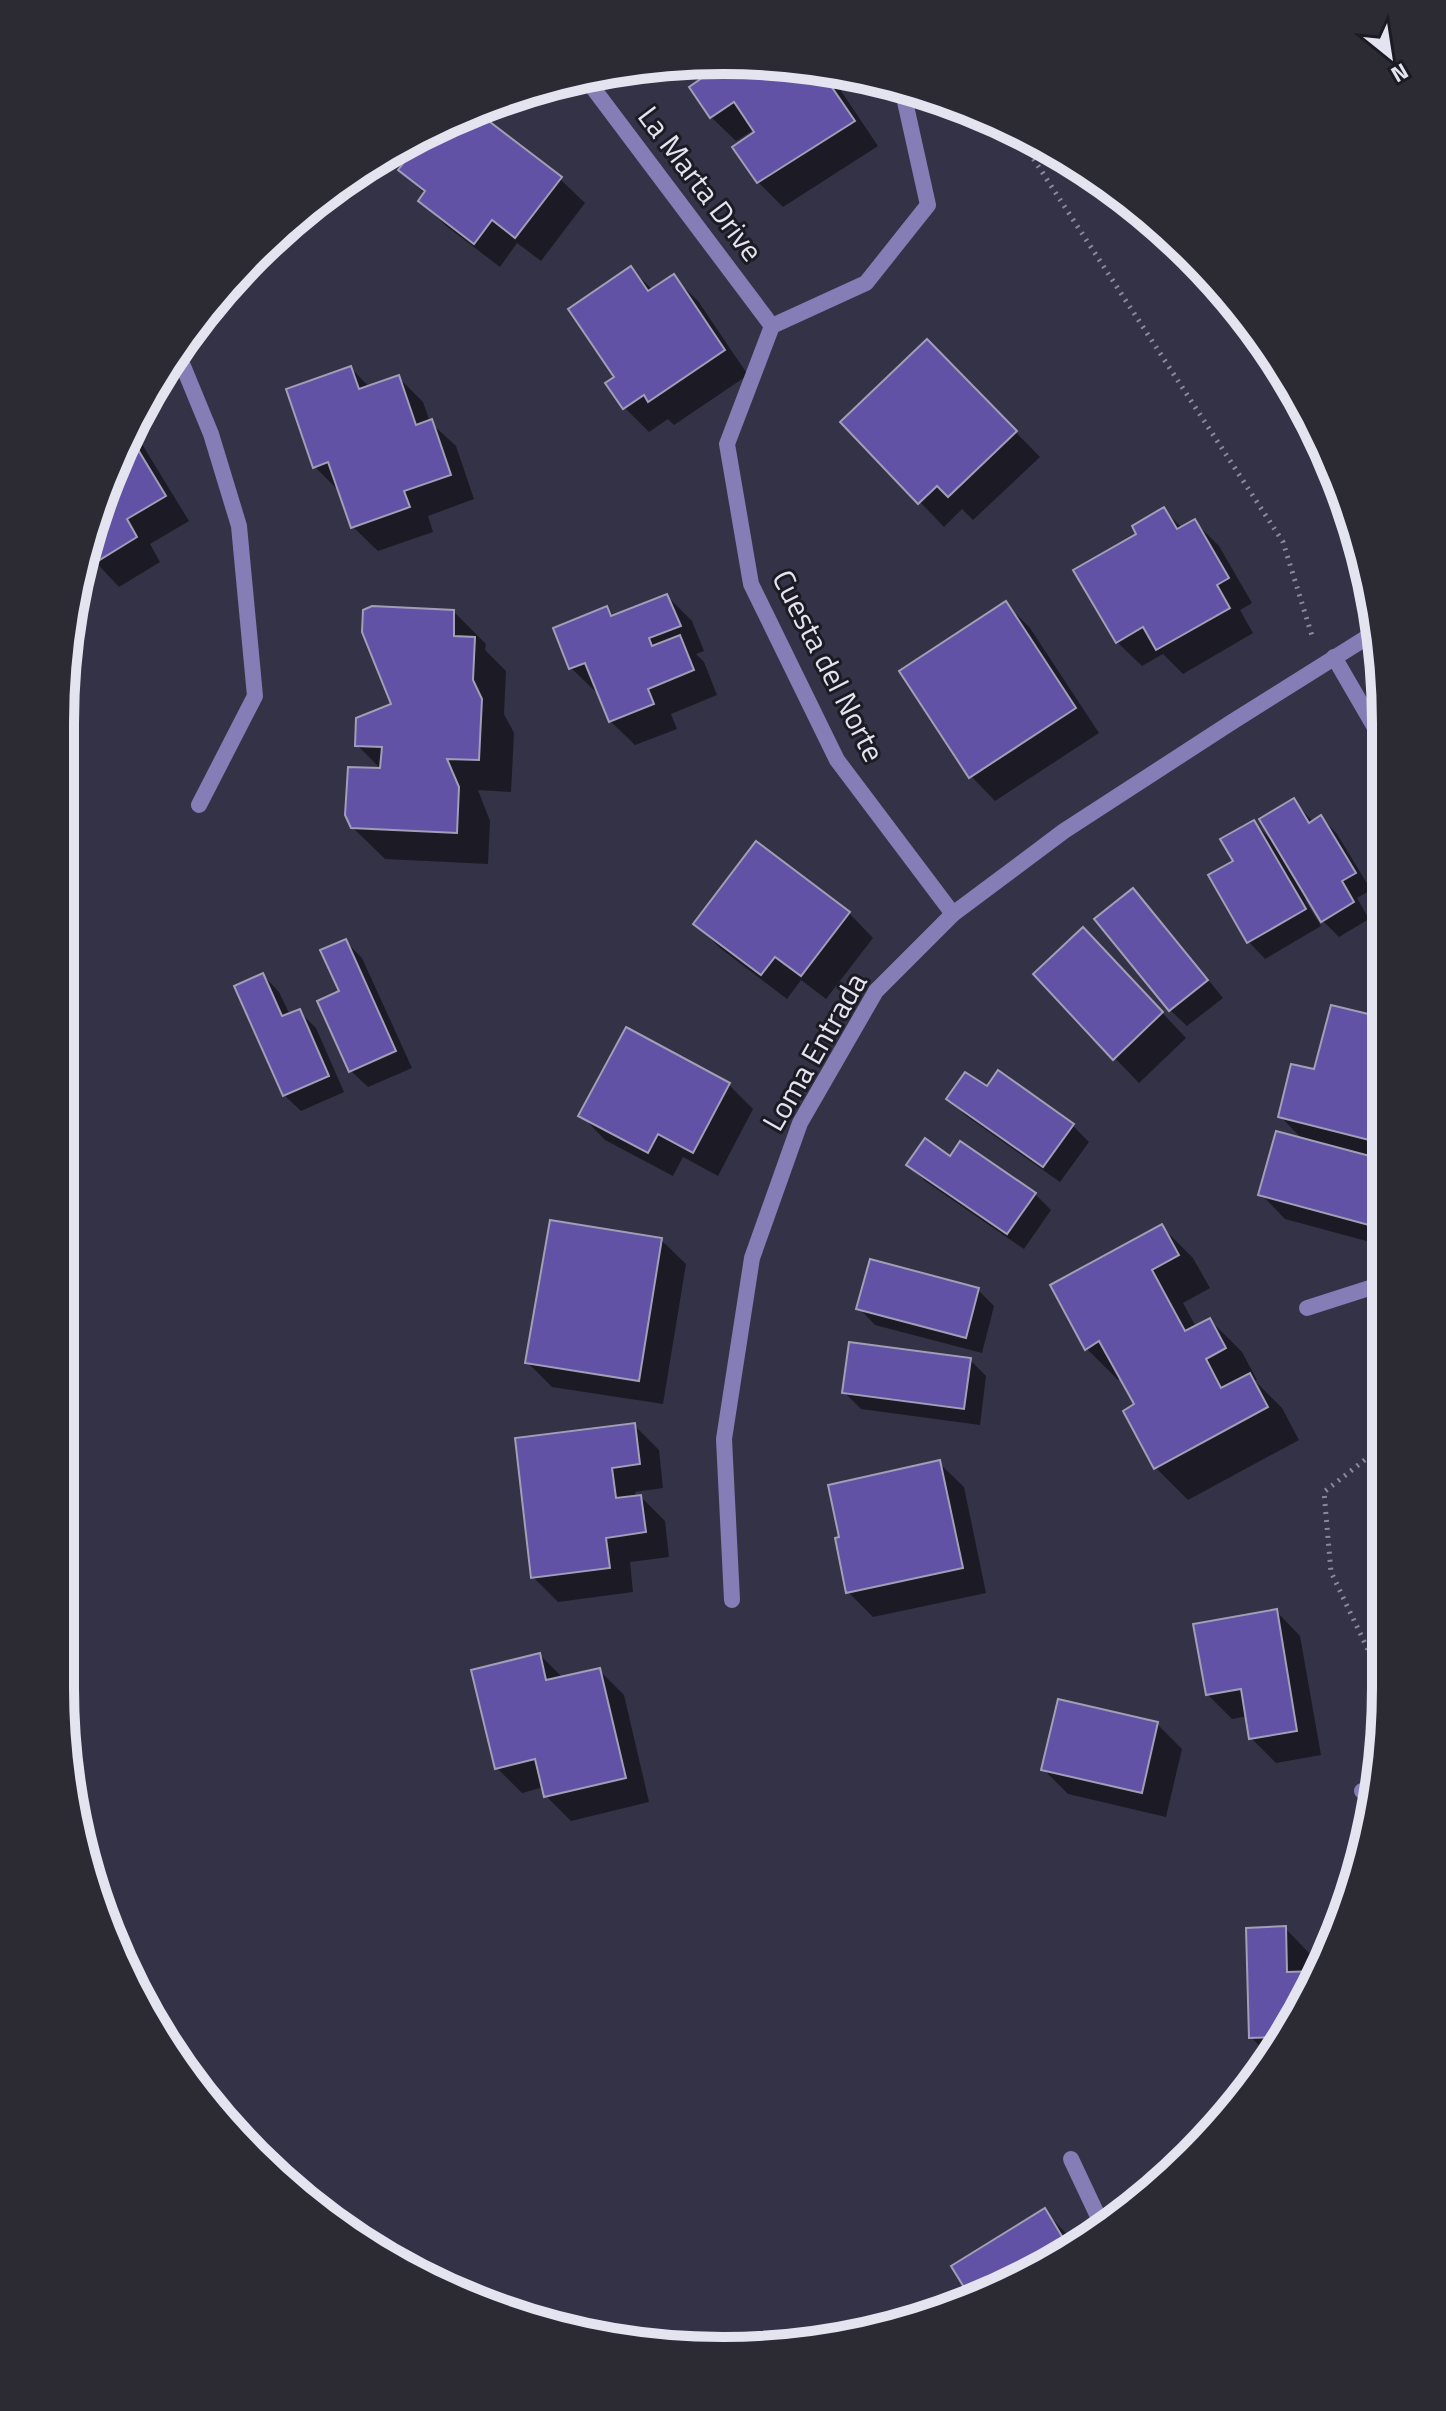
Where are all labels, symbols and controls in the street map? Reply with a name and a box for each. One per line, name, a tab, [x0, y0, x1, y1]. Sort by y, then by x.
north arrow	[1350, 16, 1430, 96]
text: N	[1385, 55, 1415, 92]
street label: La Marta Drive	[627, 96, 775, 271]
street label: Cuesta del Norte	[761, 562, 897, 769]
street label: Loma Entrada	[750, 964, 878, 1139]

